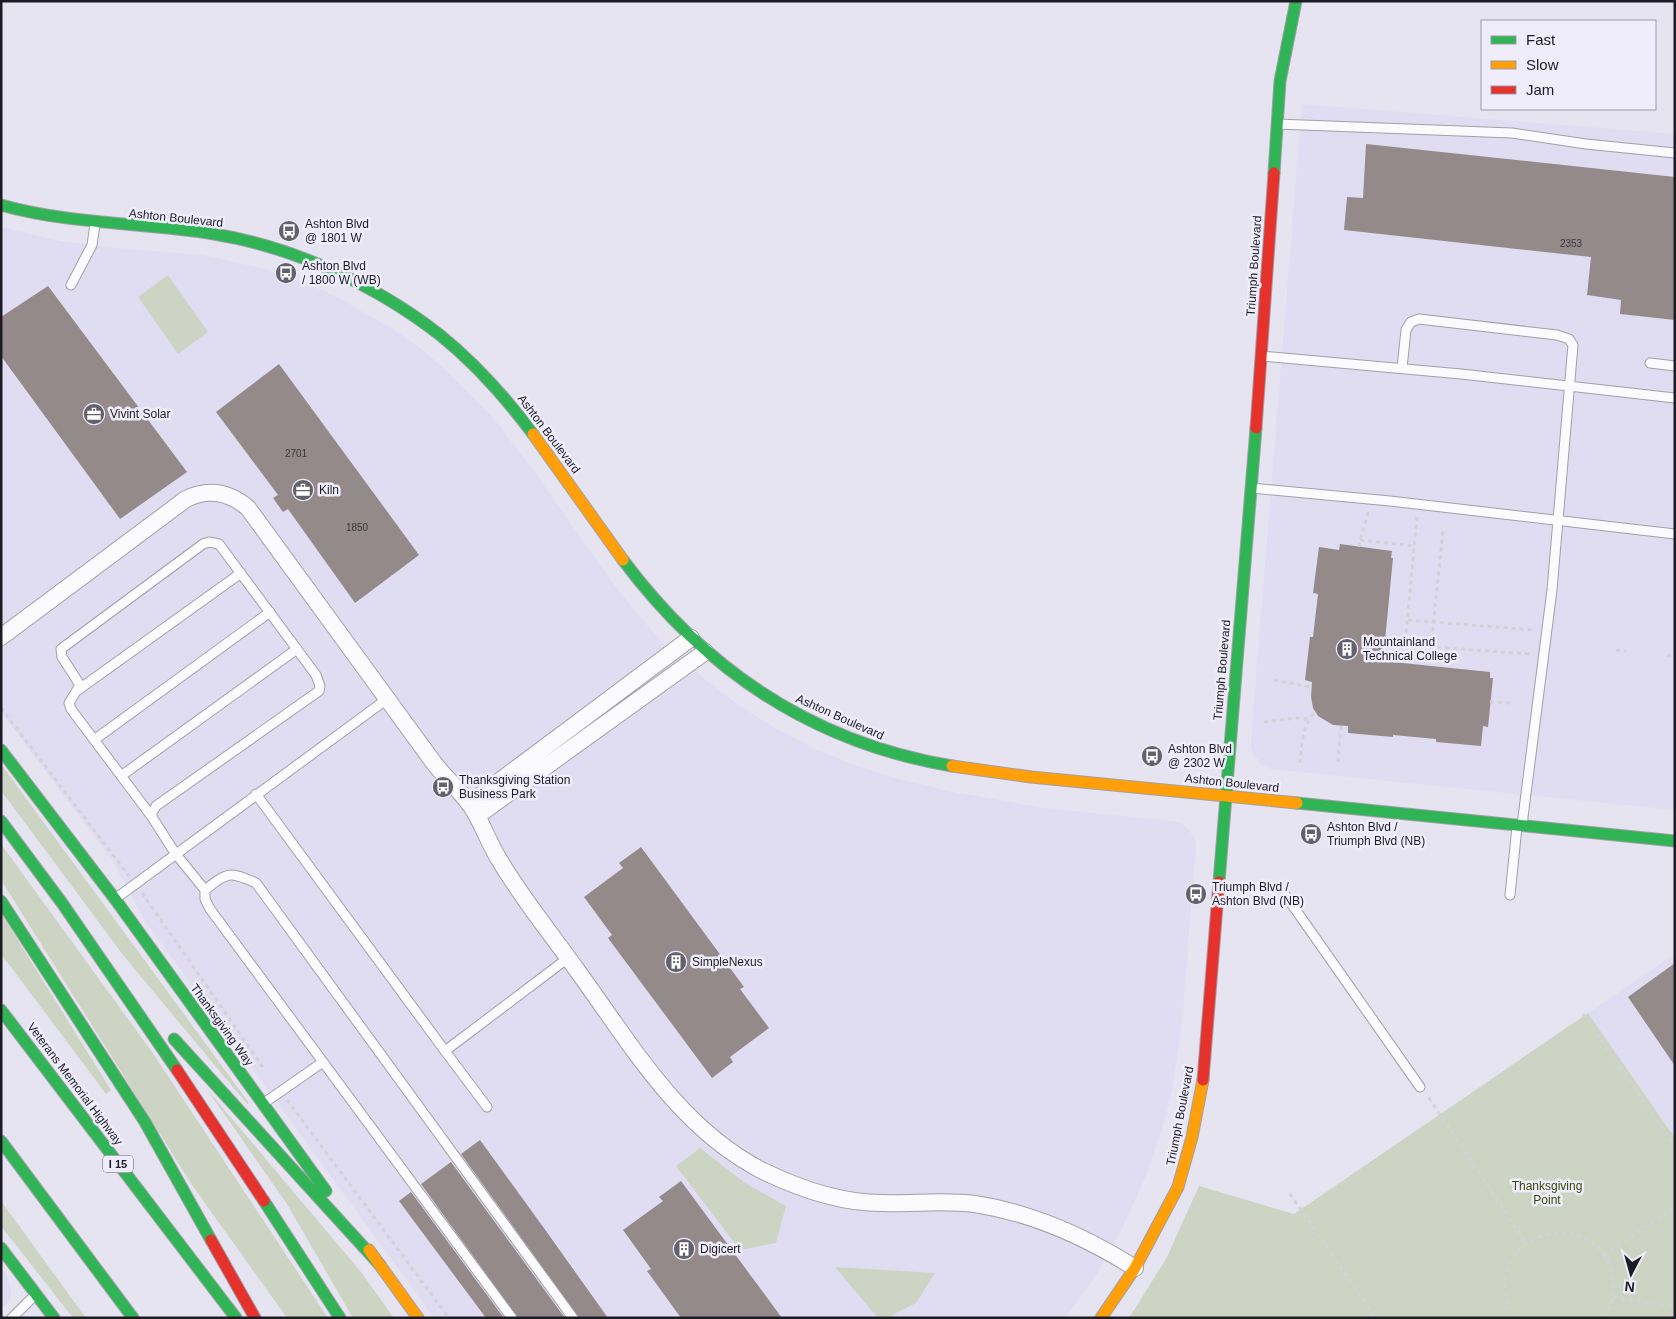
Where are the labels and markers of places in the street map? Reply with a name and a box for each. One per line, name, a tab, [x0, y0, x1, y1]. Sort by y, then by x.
place label: Ashton Blvd @ 1801 W	[305, 217, 369, 245]
bus stop icon: Ashton Blvd @ 1801 W	[277, 219, 301, 243]
place label: Ashton Blvd / 1800 W (WB)	[302, 259, 381, 287]
bus stop icon: Ashton Blvd / 1800 W (WB)	[274, 261, 298, 285]
office icon: Vivint Solar	[82, 402, 106, 426]
place label: Vivint Solar	[110, 407, 170, 421]
office icon: Kiln	[291, 478, 315, 502]
place label: Kiln	[319, 483, 339, 497]
place label: Mountainland Technical College	[1363, 635, 1457, 663]
building icon: Mountainland Technical College	[1335, 637, 1359, 661]
place label: Ashton Blvd @ 2302 W	[1168, 742, 1232, 770]
bus stop icon: Ashton Blvd @ 2302 W	[1140, 744, 1164, 768]
place label: Thanksgiving Station Business Park	[459, 773, 570, 801]
bus stop icon: Thanksgiving Station Business Park	[431, 775, 455, 799]
place label: Ashton Blvd / Triumph Blvd (NB)	[1327, 820, 1425, 848]
bus stop icon: Ashton Blvd / Triumph Blvd (NB)	[1299, 822, 1323, 846]
place label: Triumph Blvd / Ashton Blvd (NB)	[1212, 880, 1304, 908]
bus stop icon: Triumph Blvd / Ashton Blvd (NB)	[1184, 882, 1208, 906]
building icon: SimpleNexus	[664, 950, 688, 974]
place label: SimpleNexus	[692, 955, 763, 969]
building icon: Digicert	[672, 1237, 696, 1261]
place label: Digicert	[700, 1242, 741, 1256]

